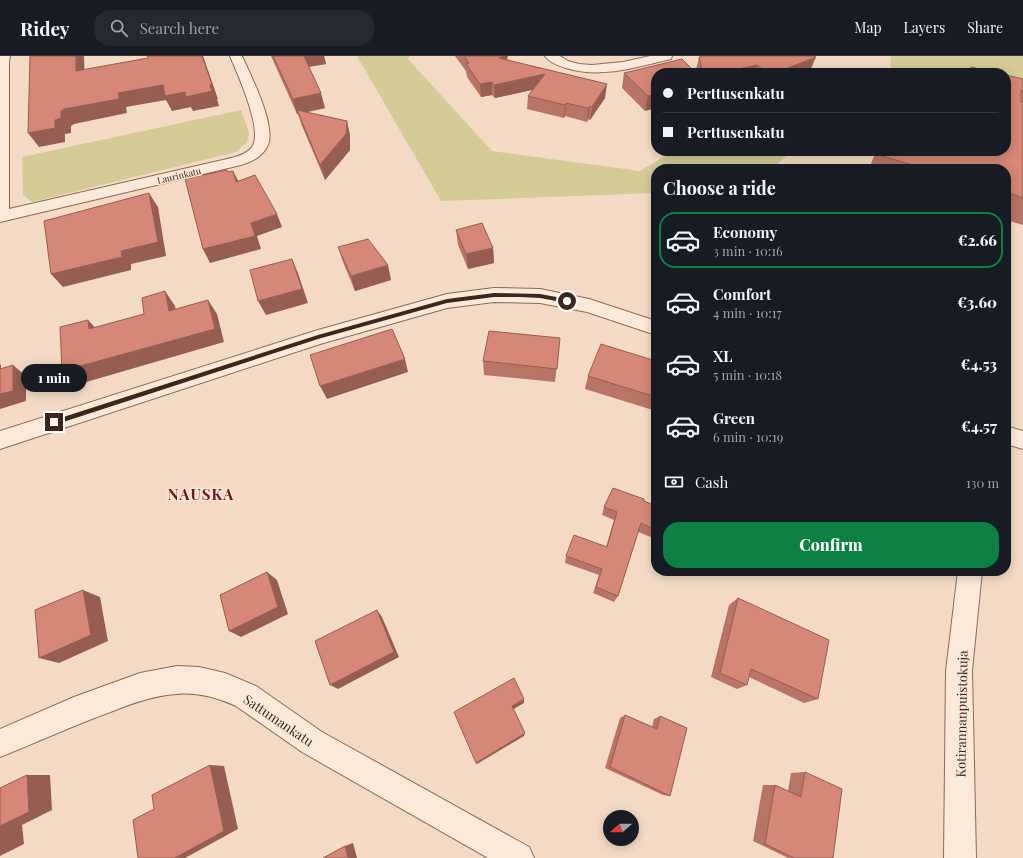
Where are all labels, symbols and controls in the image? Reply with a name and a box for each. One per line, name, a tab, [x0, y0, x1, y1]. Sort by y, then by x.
search box	[94, 10, 374, 46]
text: Ridey	[20, 15, 70, 41]
icon: search	[108, 17, 130, 39]
text: Search here	[140, 18, 219, 38]
text: Map	[854, 18, 882, 37]
text: Layers	[904, 18, 945, 37]
text: Share	[967, 18, 1003, 37]
text: Perttusenkatu	[687, 83, 785, 103]
text: Perttusenkatu	[687, 122, 785, 142]
street label: Laurinkatu	[156, 164, 203, 186]
text: Choose a ride	[663, 176, 776, 200]
icon: car	[665, 222, 701, 258]
text: Economy	[713, 222, 777, 242]
text: €2.66	[958, 230, 997, 250]
text: 3 min · 10:16	[713, 242, 783, 259]
icon: car	[665, 284, 701, 320]
text: Comfort	[713, 284, 771, 304]
route start	[558, 292, 576, 310]
text: €3.60	[957, 292, 997, 312]
text: 4 min · 10:17	[713, 304, 782, 321]
icon: car	[665, 346, 701, 382]
text: XL	[713, 346, 733, 366]
text: €4.53	[961, 354, 997, 374]
callout: 1 min	[21, 364, 87, 392]
text: 5 min · 10:18	[713, 366, 782, 383]
text: 1 min	[38, 369, 70, 386]
icon: car	[665, 408, 701, 444]
text: Green	[713, 408, 755, 428]
route end	[45, 413, 63, 431]
text: €4.57	[961, 416, 997, 436]
text: 6 min · 10:19	[713, 428, 783, 445]
icon: cash	[663, 471, 685, 493]
text: Cash	[695, 472, 728, 492]
text: 130 m	[966, 474, 999, 491]
district label: NAUSKA	[168, 484, 234, 504]
button: Confirm	[663, 522, 999, 568]
street label: Kotirannanpuistokuja	[951, 650, 971, 778]
street label: Sattumankatu	[241, 690, 318, 750]
north arrow	[603, 810, 639, 846]
map controls	[603, 810, 639, 846]

